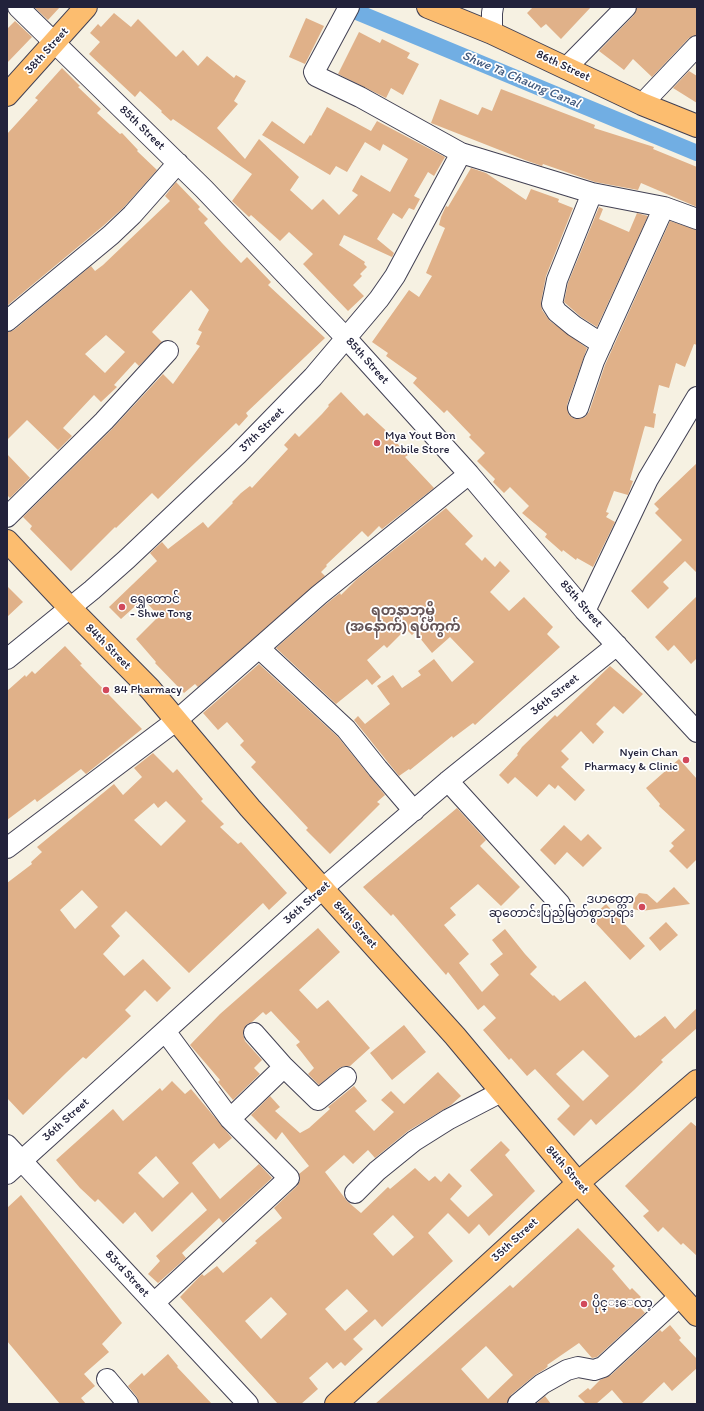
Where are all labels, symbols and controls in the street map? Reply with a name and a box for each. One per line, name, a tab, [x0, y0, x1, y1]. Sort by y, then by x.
street label: 38th Street	[22, 25, 72, 77]
street label: 86th Street	[534, 47, 592, 85]
water label: Shwe Ta Chaung Canal	[460, 48, 582, 112]
street label: 85th Street	[116, 103, 168, 153]
street label: 85th Street	[342, 335, 392, 387]
street label: 37th Street	[237, 405, 287, 455]
place label: Mya Yout Bon Mobile Store	[385, 429, 456, 457]
marker: Mya Yout Bon Mobile Store	[372, 438, 382, 448]
street label: 85th Street	[557, 577, 605, 631]
place label: ရွှေတောင် - Shwe Tong	[130, 593, 192, 621]
marker: ရွှေတောင် - Shwe Tong	[117, 602, 127, 612]
district label: ရတနာဘုမ္မိ (အနောက်) ရပ်ကွက်	[345, 603, 461, 636]
street label: 84th Street	[82, 621, 134, 673]
street label: 36th Street	[528, 671, 582, 719]
place label: 84 Pharmacy	[114, 683, 182, 697]
marker: 84 Pharmacy	[101, 685, 111, 695]
place label: Nyein Chan Pharmacy & Clinic	[584, 746, 678, 774]
marker: Nyein Chan Pharmacy & Clinic	[681, 755, 691, 765]
street label: 36th Street	[281, 878, 333, 928]
place label: ဒဟတ္တော ဆုတောင်းပြည့်မြတ်စွာဘုရား	[489, 893, 634, 921]
street label: 84th Street	[330, 898, 380, 952]
marker: ဒဟတ္တော ဆုတောင်းပြည့်မြတ်စွာဘုရား	[637, 902, 647, 912]
street label: 36th Street	[40, 1095, 92, 1145]
street label: 84th Street	[542, 1143, 592, 1197]
street label: 35th Street	[489, 1215, 541, 1265]
street label: 83rd Street	[102, 1248, 152, 1300]
place label: ပိုင္းေလာ့	[592, 1297, 653, 1311]
marker: ပိုင္းေလာ့	[579, 1299, 589, 1309]

